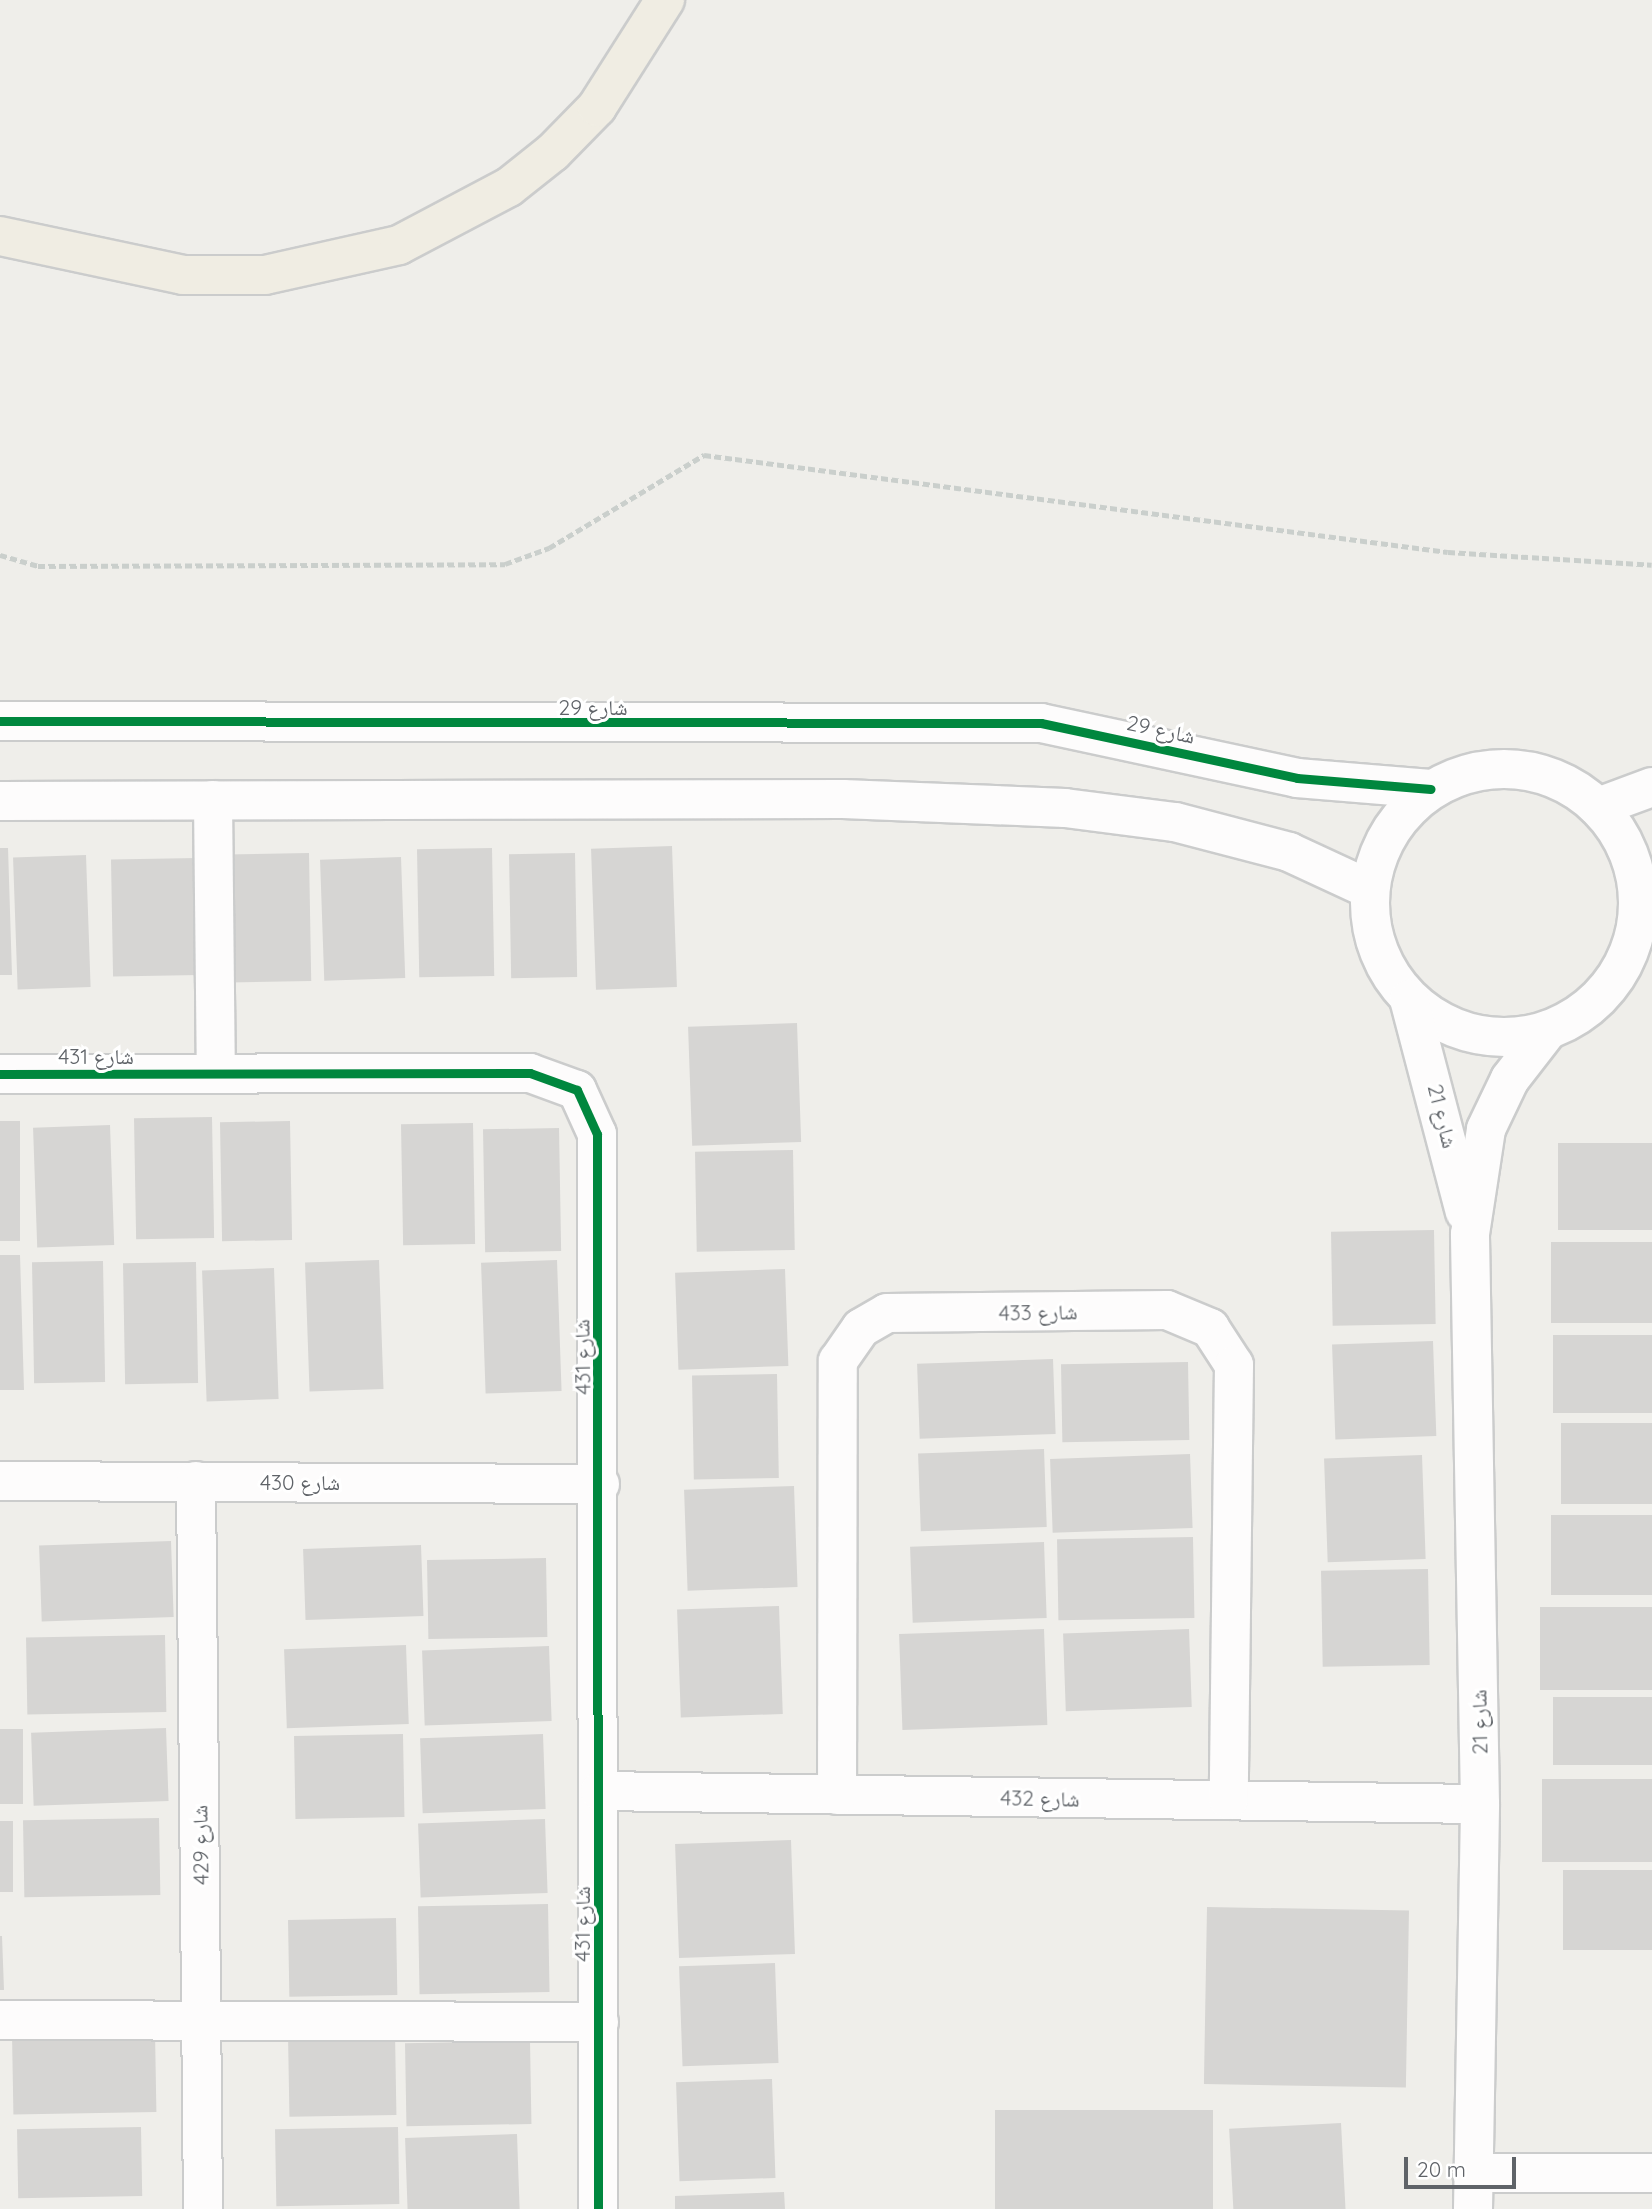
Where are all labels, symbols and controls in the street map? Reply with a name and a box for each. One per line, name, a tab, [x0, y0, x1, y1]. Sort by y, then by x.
street label: شارع 29	[558, 694, 628, 720]
street label: شارع 29	[1125, 710, 1197, 748]
street label: شارع 431	[58, 1043, 134, 1069]
street label: شارع 21	[1423, 1081, 1463, 1151]
street label: شارع 433	[998, 1299, 1078, 1325]
street label: شارع 431	[569, 1319, 595, 1395]
street label: شارع 430	[260, 1469, 340, 1495]
street label: شارع 21	[1466, 1689, 1492, 1755]
street label: شارع 432	[1000, 1785, 1080, 1811]
street label: شارع 429	[187, 1805, 213, 1885]
street label: شارع 431	[569, 1886, 595, 1962]
scale bar	[1407, 2142, 1519, 2186]
text: 20 m	[1417, 2156, 1466, 2182]

